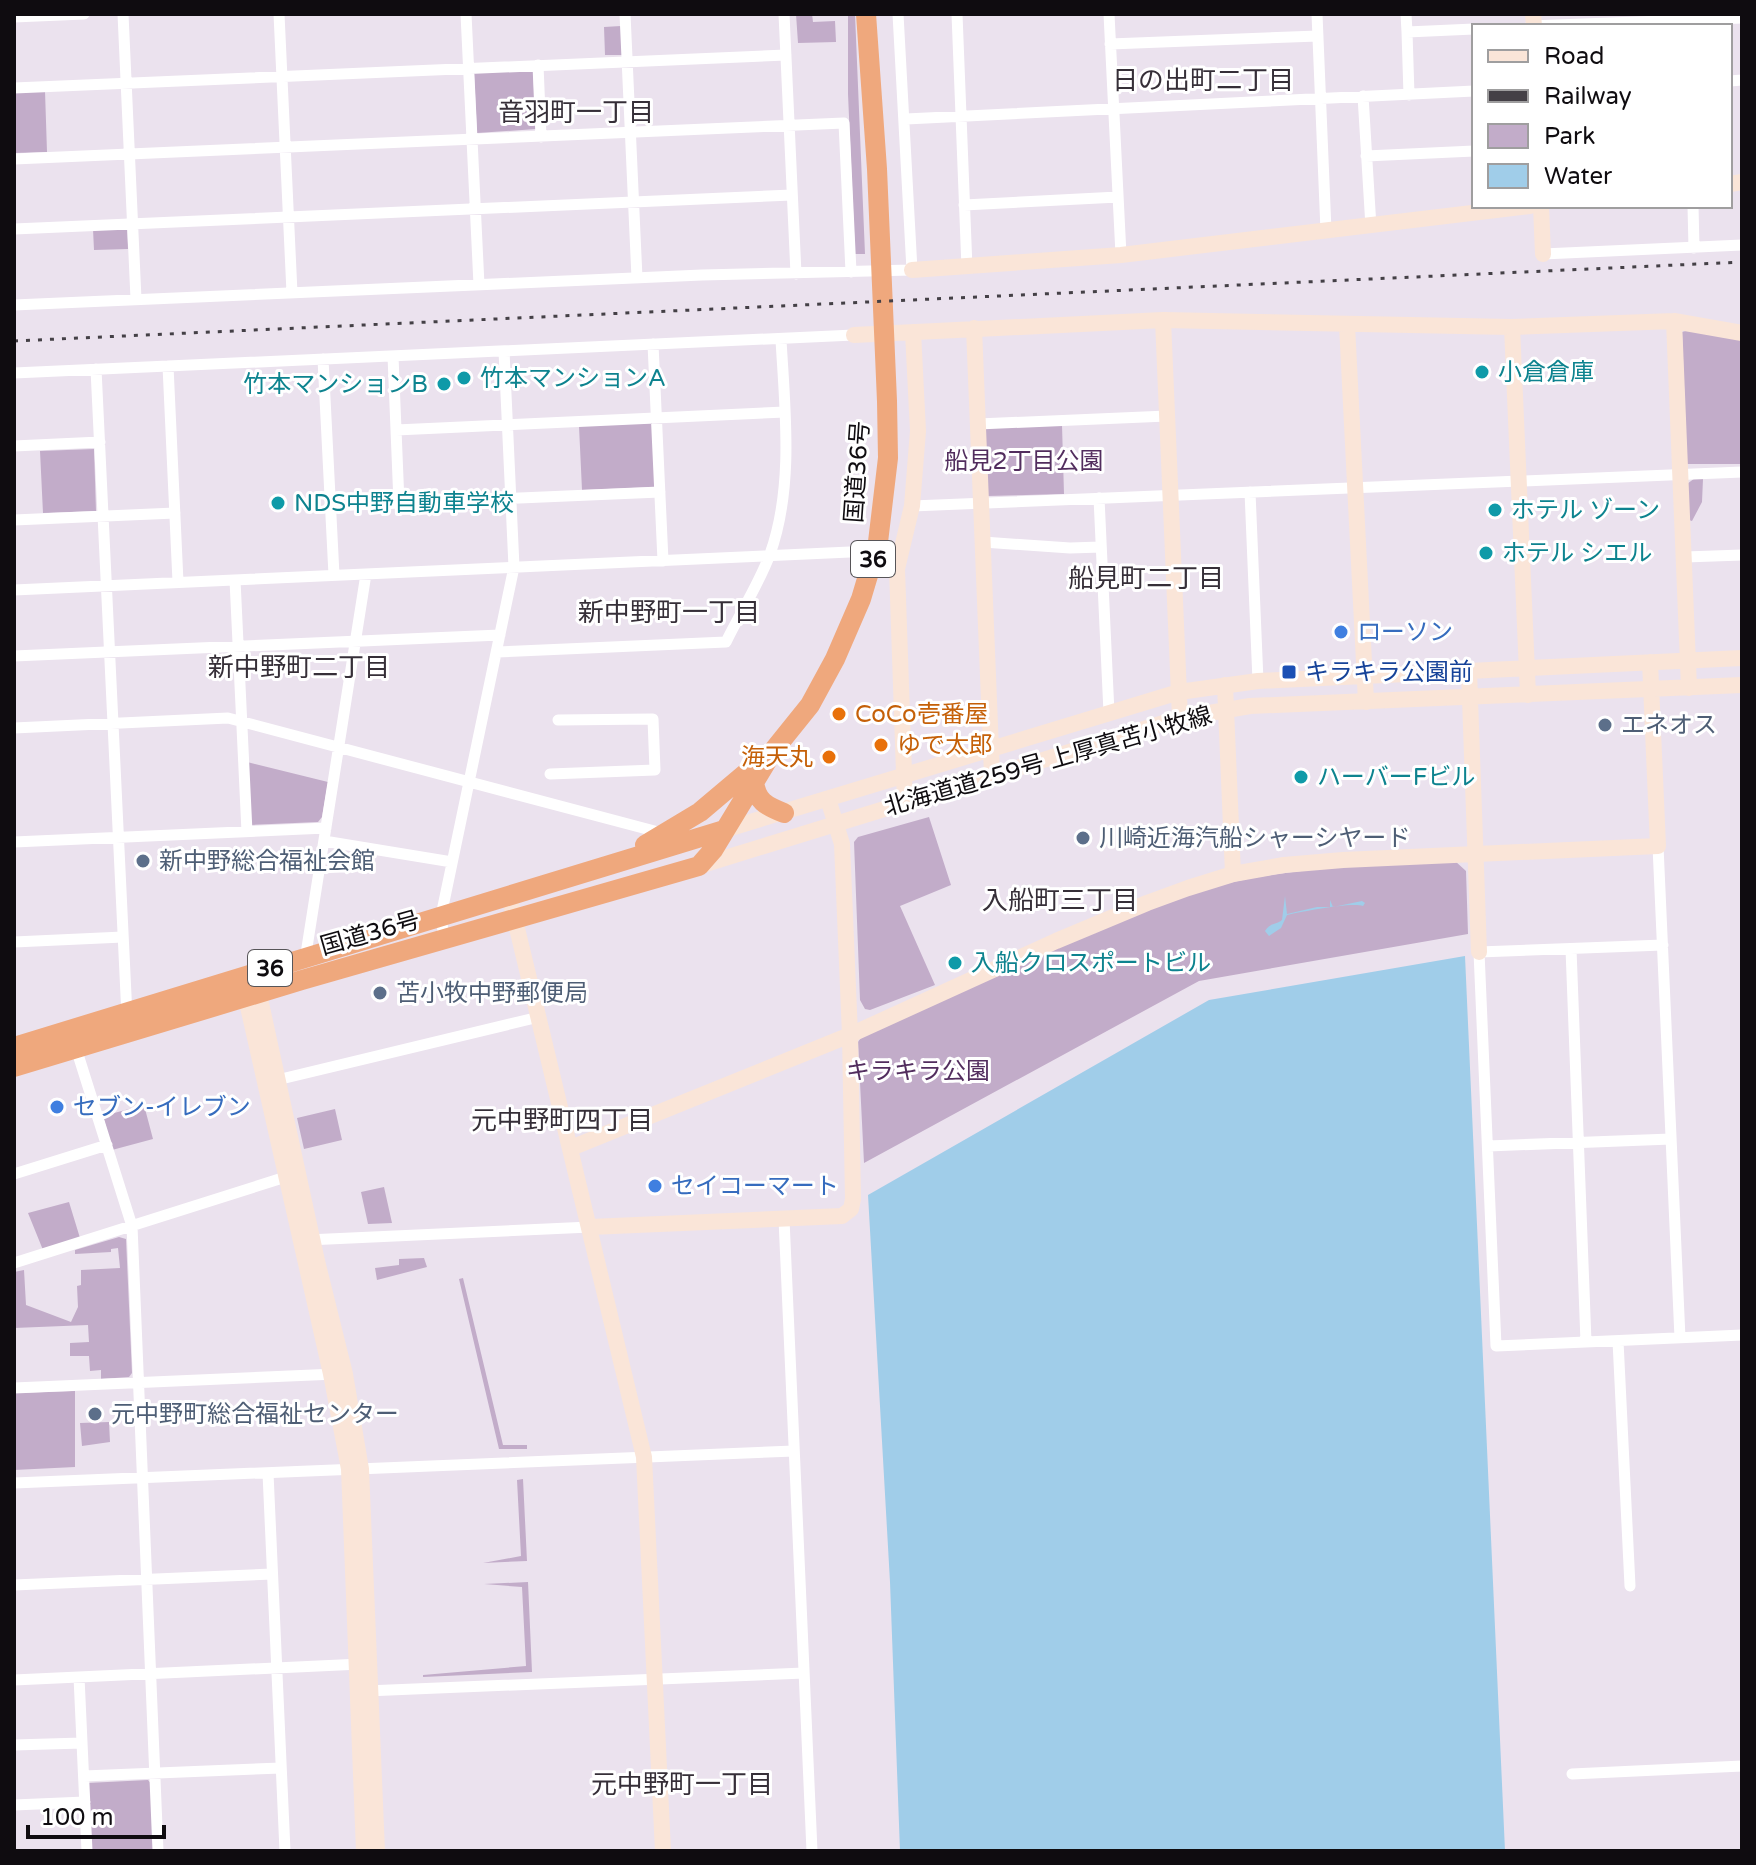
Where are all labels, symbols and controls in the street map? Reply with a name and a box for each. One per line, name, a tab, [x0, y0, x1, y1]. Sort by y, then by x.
legend	[1472, 24, 1732, 208]
text: Road	[1544, 42, 1604, 71]
district label: 日の出町二丁目	[1112, 65, 1294, 96]
text: Railway	[1544, 82, 1632, 111]
district label: 音羽町一丁目	[498, 97, 654, 128]
text: Park	[1544, 122, 1595, 151]
text: Water	[1544, 162, 1613, 191]
place label: 小倉倉庫	[1498, 358, 1594, 387]
marker: 小倉倉庫	[1473, 363, 1491, 381]
place label: 竹本マンションA	[480, 364, 666, 393]
marker: 竹本マンションA	[455, 369, 473, 387]
place label: 竹本マンションB	[243, 370, 428, 399]
marker: 竹本マンションB	[435, 375, 453, 393]
street label: 国道36号	[839, 420, 876, 524]
park label: 船見2丁目公園	[944, 447, 1104, 476]
place label: NDS中野自動車学校	[294, 489, 514, 518]
marker: NDS中野自動車学校	[269, 494, 287, 512]
place label: ホテル ゾーン	[1511, 496, 1660, 525]
marker: ホテル ゾーン	[1486, 501, 1504, 519]
place label: ホテル シエル	[1502, 539, 1652, 568]
road number: 36	[851, 541, 895, 577]
marker: ホテル シエル	[1477, 544, 1495, 562]
district label: 船見町二丁目	[1068, 563, 1224, 594]
district label: 新中野町一丁目	[578, 597, 760, 628]
place label: ローソン	[1357, 618, 1453, 647]
marker: ローソン	[1332, 623, 1350, 641]
district label: 新中野町二丁目	[208, 652, 390, 683]
place label: キラキラ公園前	[1305, 658, 1473, 687]
marker: キラキラ公園前	[1280, 663, 1298, 681]
place label: CoCo壱番屋	[855, 700, 989, 729]
street label: 北海道道259号 上厚真苫小牧線	[881, 701, 1215, 822]
marker: CoCo壱番屋	[830, 705, 848, 723]
place label: エネオス	[1621, 711, 1717, 740]
marker: エネオス	[1596, 716, 1614, 734]
place label: ゆで太郎	[897, 731, 993, 760]
marker: ゆで太郎	[872, 736, 890, 754]
place label: 海天丸	[741, 743, 813, 772]
marker: 海天丸	[820, 748, 838, 766]
place label: ハーバーFビル	[1317, 763, 1475, 792]
marker: ハーバーFビル	[1292, 768, 1310, 786]
place label: 川崎近海汽船シャーシヤード	[1099, 824, 1411, 853]
marker: 川崎近海汽船シャーシヤード	[1074, 829, 1092, 847]
place label: 新中野総合福祉会館	[159, 847, 375, 876]
marker: 新中野総合福祉会館	[134, 852, 152, 870]
district label: 入船町三丁目	[982, 885, 1138, 916]
street label: 国道36号	[317, 905, 423, 961]
place label: 入船クロスポートビル	[971, 949, 1211, 978]
road number: 36	[248, 950, 292, 986]
marker: 入船クロスポートビル	[946, 954, 964, 972]
place label: 苫小牧中野郵便局	[396, 979, 588, 1008]
marker: 苫小牧中野郵便局	[371, 984, 389, 1002]
park label: キラキラ公園	[846, 1057, 990, 1086]
place label: セブン-イレブン	[73, 1093, 251, 1122]
marker: セブン-イレブン	[48, 1098, 66, 1116]
district label: 元中野町四丁目	[471, 1105, 653, 1136]
place label: セイコーマート	[671, 1172, 839, 1201]
marker: セイコーマート	[646, 1177, 664, 1195]
place label: 元中野町総合福祉センター	[111, 1400, 399, 1429]
marker: 元中野町総合福祉センター	[86, 1405, 104, 1423]
district label: 元中野町一丁目	[591, 1769, 773, 1800]
scale bar	[28, 1789, 164, 1839]
text: 100 m	[40, 1803, 114, 1832]

